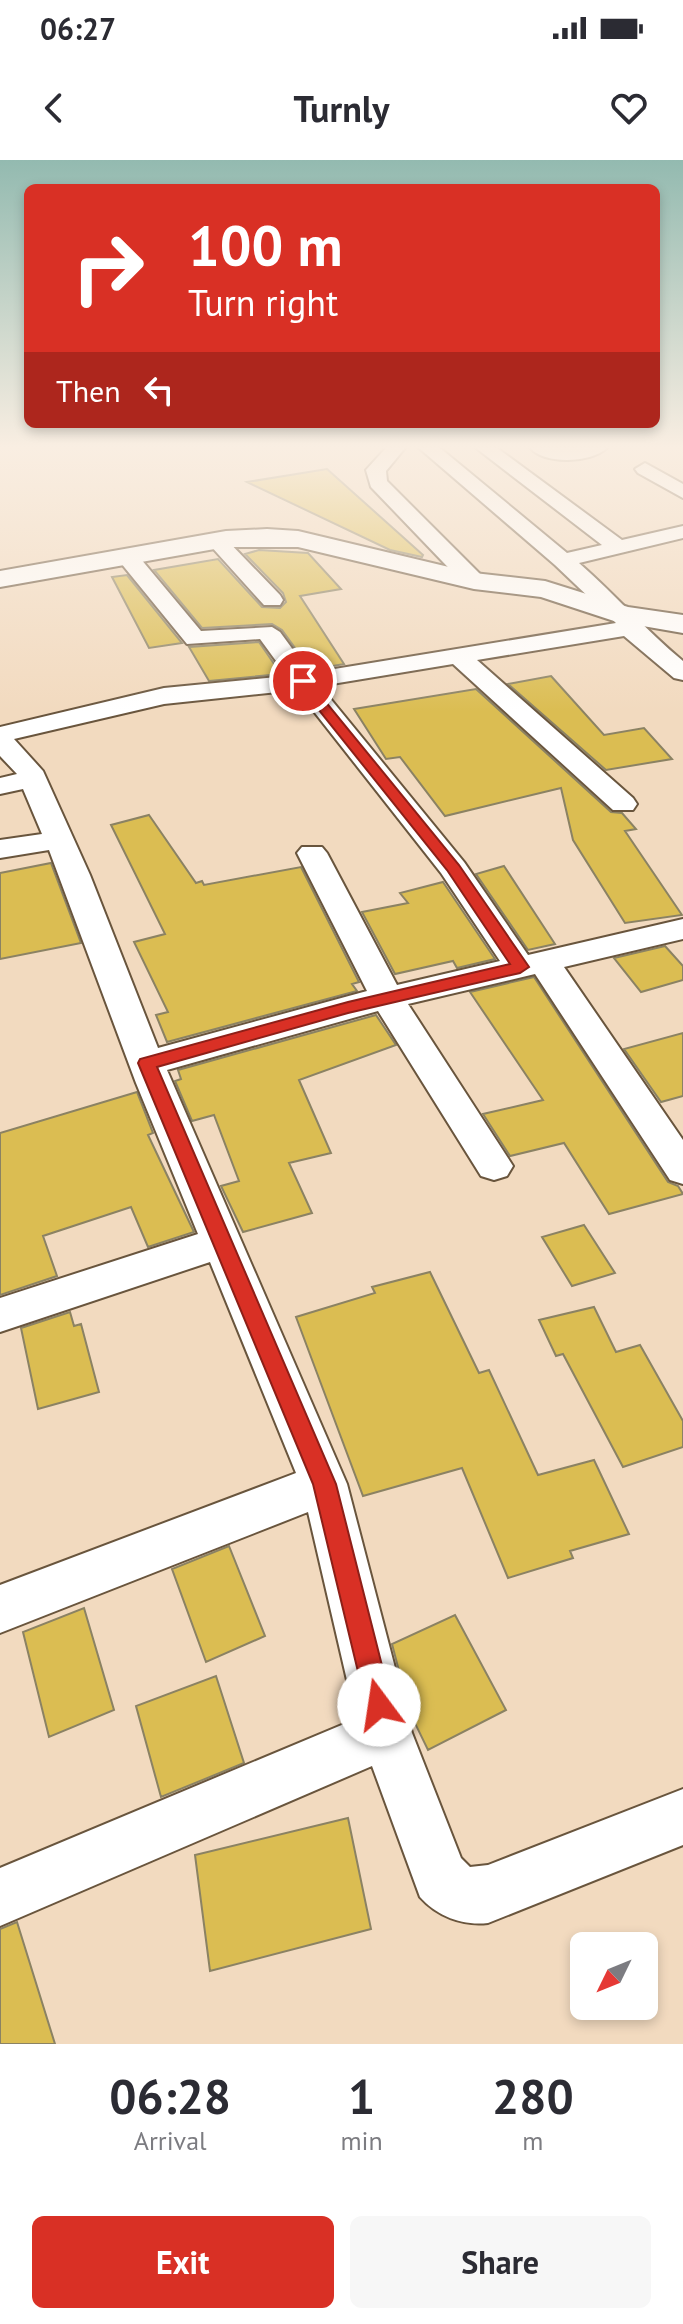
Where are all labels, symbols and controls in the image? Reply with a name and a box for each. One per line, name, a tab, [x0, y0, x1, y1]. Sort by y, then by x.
text: 06:27	[40, 9, 116, 48]
text: Turnly	[293, 85, 390, 132]
icon: back	[32, 86, 76, 130]
icon: heart	[607, 86, 651, 130]
text: 100 m	[188, 209, 343, 281]
icon: right	[56, 216, 160, 320]
text: Turn right	[188, 279, 338, 326]
icon: left	[137, 368, 181, 412]
text: Then	[56, 371, 121, 410]
pin	[269, 647, 337, 715]
icon: arrive	[281, 659, 325, 703]
position arrow	[337, 1663, 421, 1747]
north arrow	[570, 1932, 658, 2020]
map controls	[570, 1932, 658, 2020]
text: 06:28	[109, 2065, 231, 2127]
text: 1	[348, 2065, 375, 2127]
text: 280	[492, 2065, 574, 2127]
text: Arrival	[134, 2124, 207, 2157]
text: min	[340, 2124, 383, 2157]
text: m	[522, 2124, 543, 2157]
button: Exit	[32, 2216, 334, 2308]
button: Share	[350, 2216, 651, 2308]

